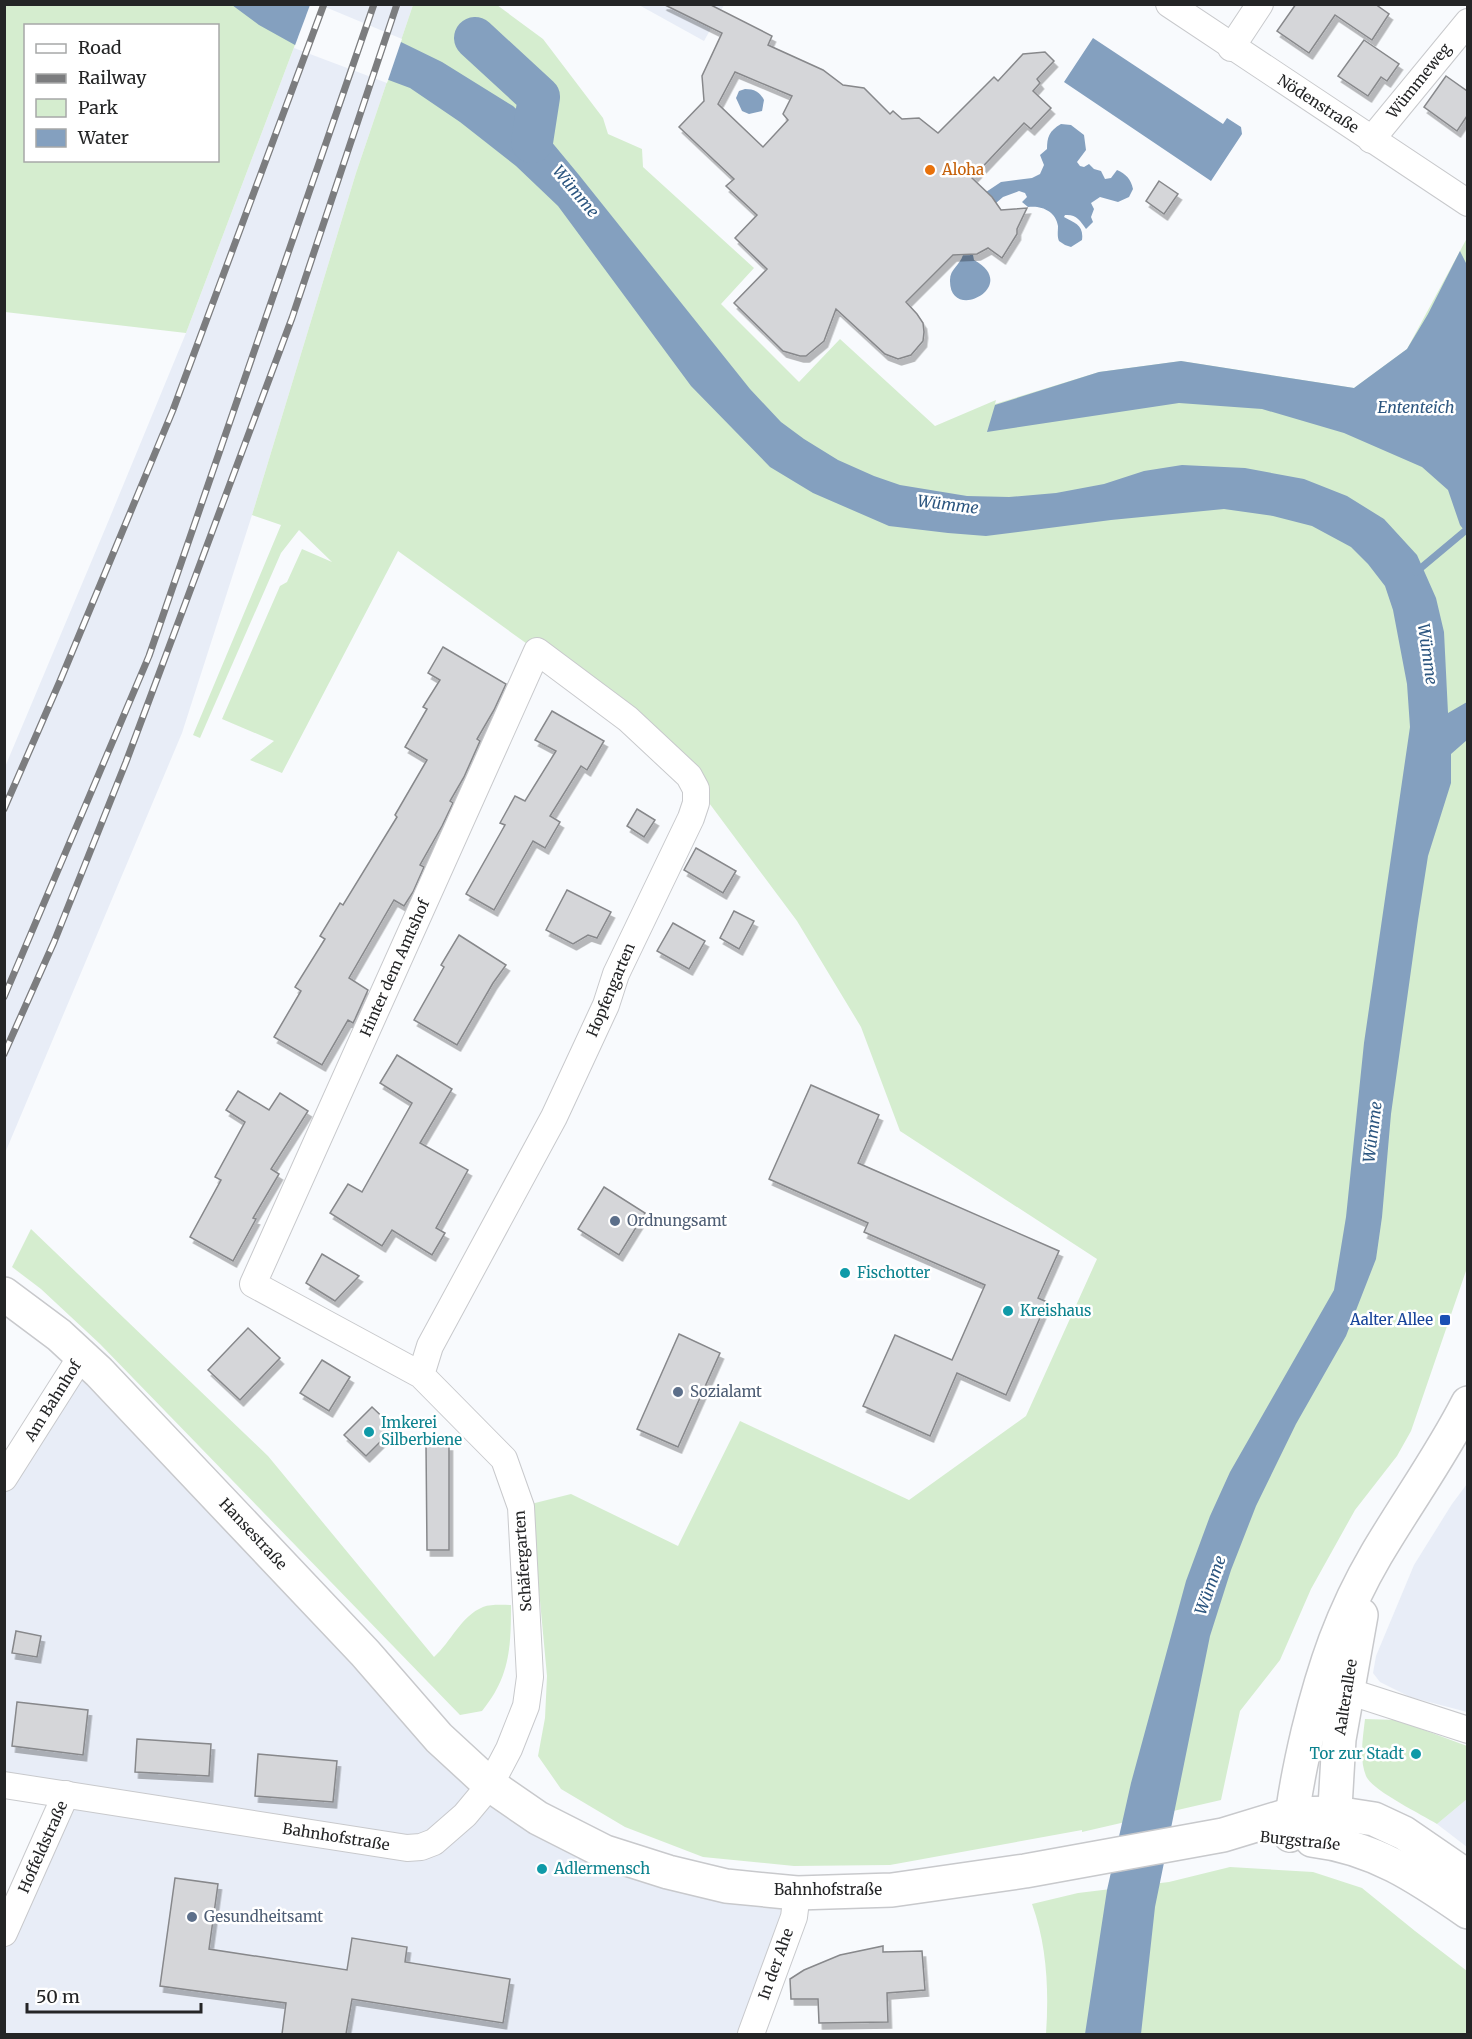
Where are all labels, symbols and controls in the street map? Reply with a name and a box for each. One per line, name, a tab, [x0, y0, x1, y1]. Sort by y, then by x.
legend	[24, 24, 219, 162]
text: Road	[78, 36, 122, 59]
street label: Wümmeweg	[1382, 39, 1455, 123]
text: Railway	[78, 66, 147, 89]
street label: Nödenstraße	[1274, 70, 1363, 137]
text: Park	[78, 96, 119, 119]
text: Water	[77, 126, 129, 149]
place label: Aloha	[941, 160, 984, 179]
water label: Wümme	[549, 161, 603, 221]
marker: Aloha	[923, 163, 937, 177]
water label: Ententeich	[1377, 397, 1455, 417]
water label: Wümme	[916, 490, 980, 518]
water label: Wümme	[1414, 622, 1442, 686]
street label: Hinter dem Amtshof	[356, 895, 434, 1039]
street label: Hopfengarten	[582, 940, 639, 1040]
water label: Wümme	[1358, 1100, 1386, 1164]
place label: Ordnungsamt	[627, 1211, 727, 1230]
marker: Ordnungsamt	[608, 1214, 622, 1228]
place label: Fischotter	[857, 1263, 931, 1282]
marker: Fischotter	[838, 1266, 852, 1280]
place label: Kreishaus	[1020, 1301, 1091, 1320]
marker: Kreishaus	[1001, 1304, 1015, 1318]
place label: Aalter Allee	[1349, 1310, 1433, 1329]
marker: Aalter Allee	[1438, 1313, 1452, 1327]
street label: Am Bahnhof	[20, 1356, 86, 1445]
place label: Sozialamt	[690, 1382, 762, 1401]
marker: Sozialamt	[671, 1385, 685, 1399]
place label: Imkerei Silberbiene	[381, 1413, 462, 1449]
marker: Imkerei Silberbiene	[362, 1425, 376, 1439]
street label: Hansestraße	[215, 1494, 291, 1574]
street label: Schäfergarten	[509, 1510, 536, 1612]
water label: Wümme	[1190, 1553, 1230, 1617]
street label: Aalterallee	[1330, 1657, 1361, 1737]
place label: Tor zur Stadt	[1310, 1744, 1404, 1763]
marker: Tor zur Stadt	[1409, 1747, 1423, 1761]
street label: Hoffeldstraße	[14, 1798, 71, 1896]
street label: Bahnhofstraße	[281, 1819, 391, 1854]
street label: Burgstraße	[1259, 1827, 1341, 1854]
place label: Adlermensch	[553, 1859, 650, 1878]
marker: Adlermensch	[535, 1862, 549, 1876]
street label: Bahnhofstraße	[774, 1880, 882, 1899]
place label: Gesundheitsamt	[204, 1907, 323, 1926]
marker: Gesundheitsamt	[185, 1910, 199, 1924]
street label: In der Ahe	[754, 1925, 797, 2002]
scale bar	[27, 1976, 201, 2014]
text: 50 m	[36, 1985, 80, 2008]

